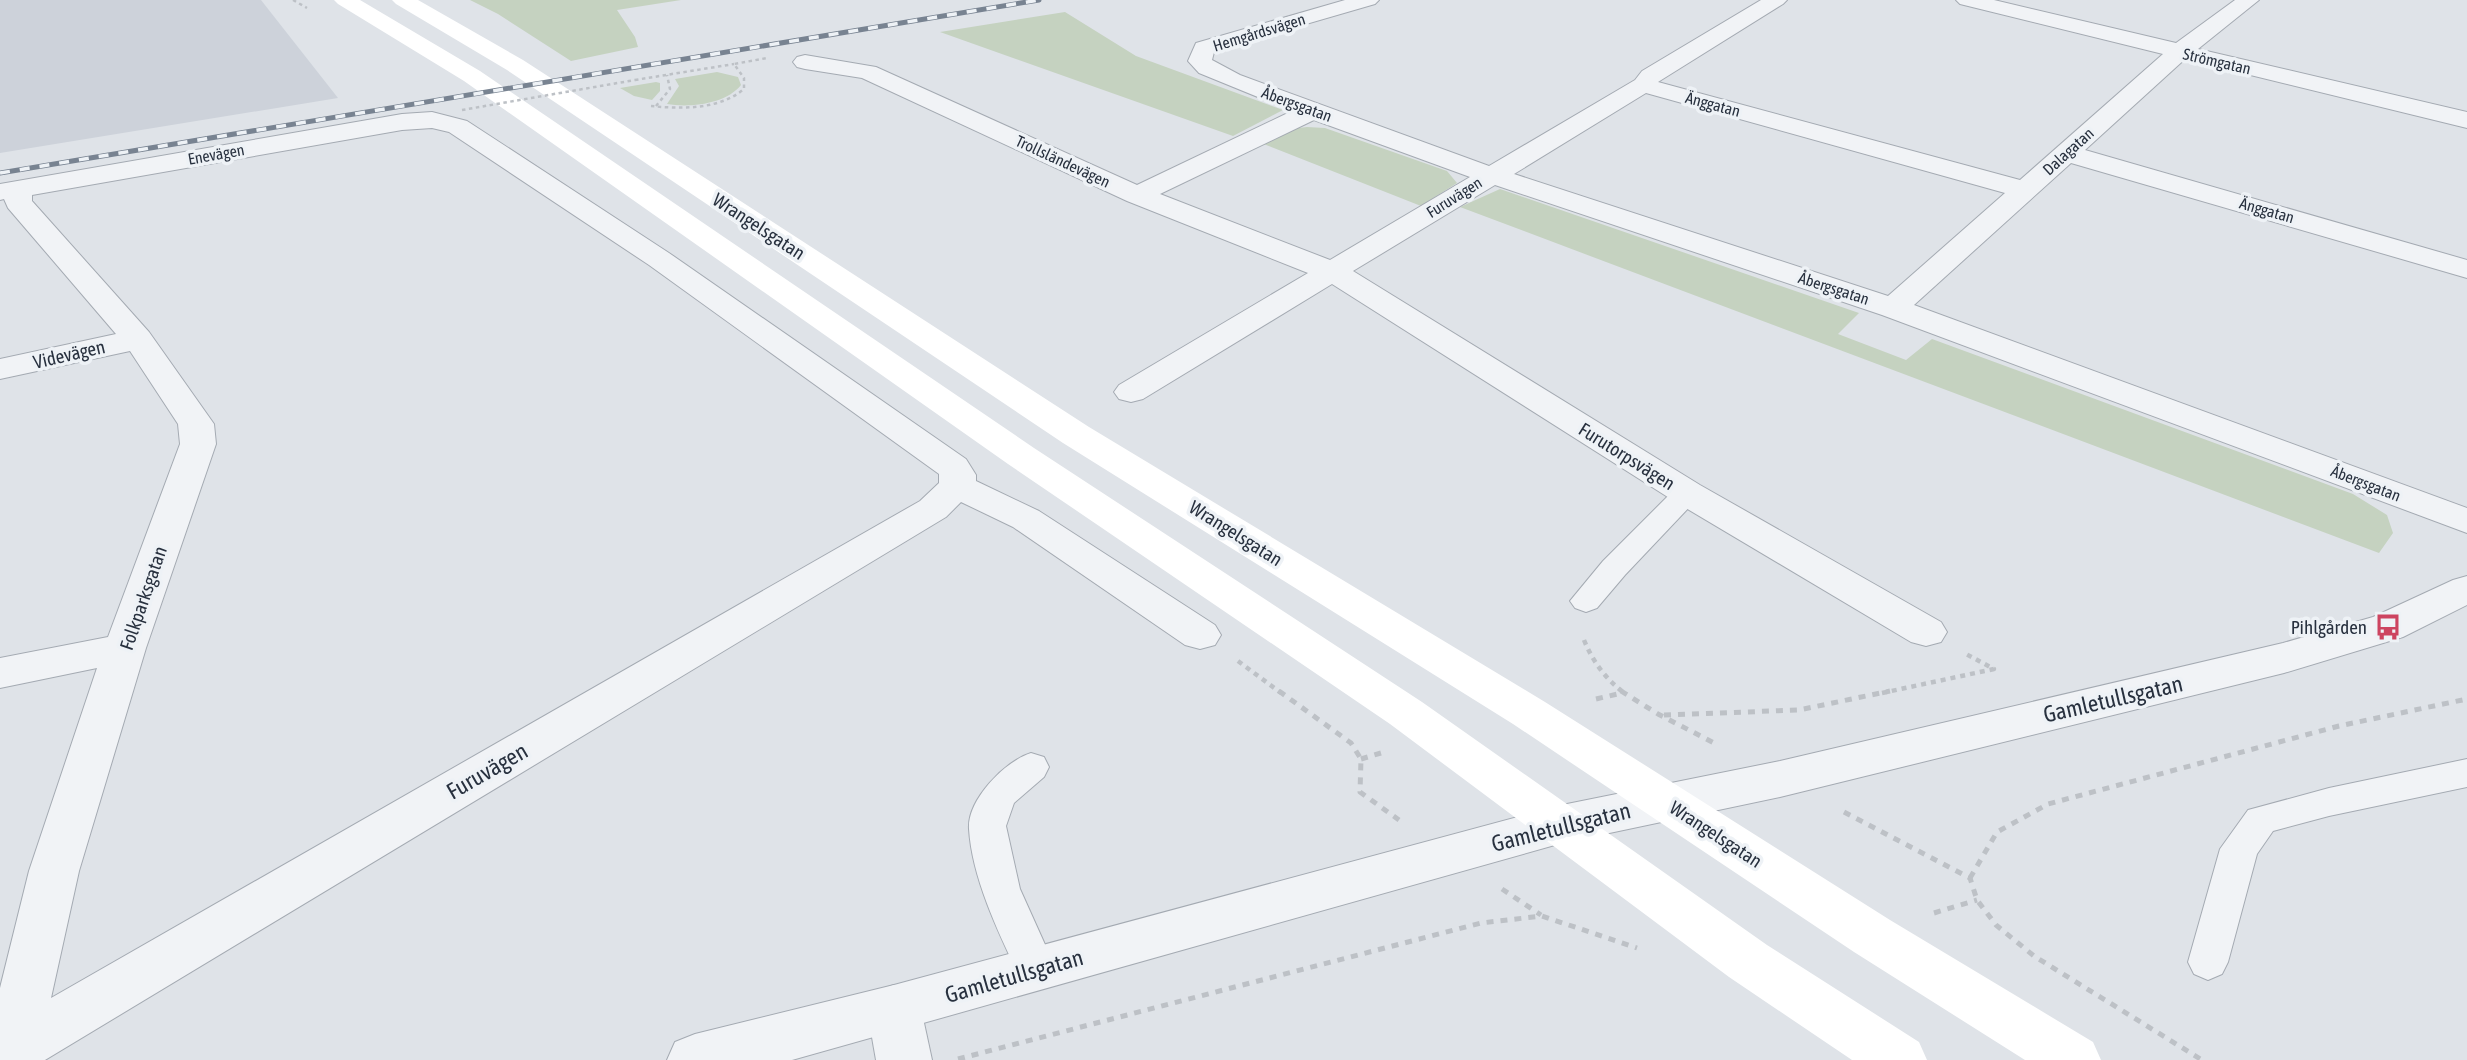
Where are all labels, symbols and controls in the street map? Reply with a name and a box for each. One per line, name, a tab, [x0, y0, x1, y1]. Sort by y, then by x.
street label: Hemgårdsvägen	[1211, 9, 1308, 56]
street label: Strömgatan	[2181, 44, 2253, 78]
street label: Åbergsgatan	[1259, 82, 1335, 126]
street label: Änggatan	[1683, 88, 1742, 121]
street label: Dalagatan	[2039, 124, 2098, 179]
street label: Trollsländevägen	[1013, 131, 1113, 192]
street label: Enevägen	[186, 140, 246, 169]
street label: Furuvägen	[1423, 173, 1486, 222]
street label: Wrangelsgatan	[709, 188, 809, 264]
street label: Änggatan	[2237, 194, 2296, 227]
street label: Åbergsgatan	[1796, 267, 1872, 309]
street label: Videvägen	[31, 335, 107, 373]
street label: Furutorpsvägen	[1575, 418, 1679, 494]
street label: Åbergsgatan	[2328, 461, 2404, 505]
street label: Wrangelsgatan	[1185, 496, 1287, 570]
street label: Folkparksgatan	[115, 543, 171, 653]
bus stop icon: Pihlgården	[2373, 612, 2403, 642]
place label: Pihlgården	[2291, 616, 2367, 638]
street label: Gamletullsgatan	[2041, 670, 2185, 728]
street label: Furuvägen	[442, 737, 532, 805]
street label: Wrangelsgatan	[1666, 796, 1766, 872]
street label: Gamletullsgatan	[1489, 797, 1633, 857]
street label: Gamletullsgatan	[942, 944, 1086, 1008]

